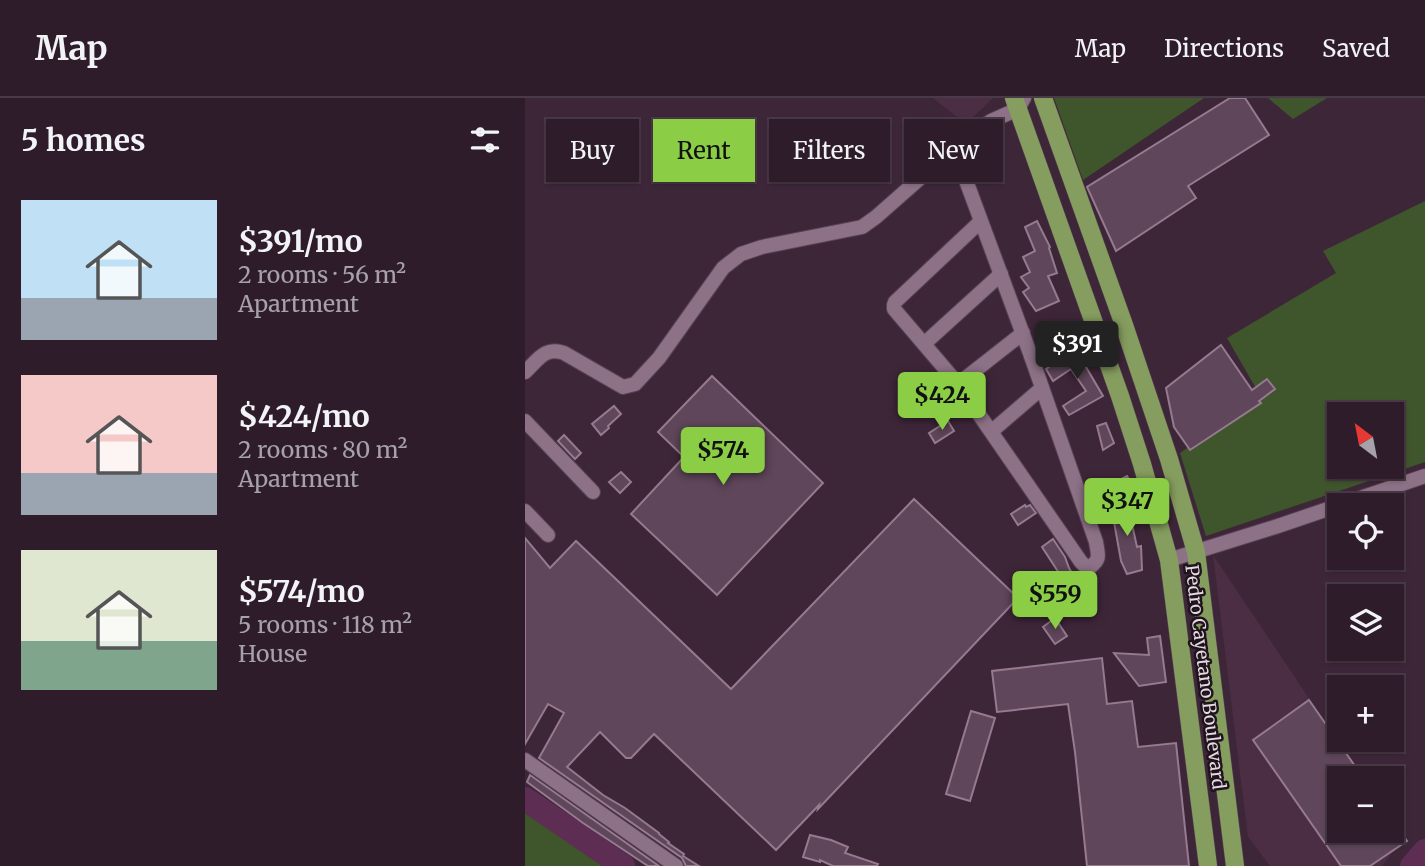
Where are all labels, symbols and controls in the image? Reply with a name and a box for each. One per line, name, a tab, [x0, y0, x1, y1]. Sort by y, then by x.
text: Map	[35, 28, 108, 69]
text: Map	[1075, 33, 1126, 64]
text: Directions	[1164, 33, 1284, 64]
text: Saved	[1322, 33, 1390, 64]
chip: Buy	[546, 119, 639, 182]
chip: Rent	[653, 119, 755, 182]
chip: Filters	[769, 119, 890, 182]
chip: New	[904, 119, 1003, 182]
text: 5 homes	[21, 121, 146, 159]
icon: filters	[466, 121, 504, 159]
text: $391/mo	[238, 222, 363, 260]
icon: home	[77, 228, 161, 312]
text: 2 rooms · 56 m²	[238, 260, 406, 289]
text: Apartment	[238, 289, 359, 318]
pin: $391	[1036, 322, 1118, 381]
text: $391	[1051, 329, 1103, 358]
pin: $424	[901, 372, 983, 432]
text: $424	[914, 380, 970, 409]
text: $424/mo	[238, 397, 370, 435]
north arrow	[1327, 402, 1403, 480]
map controls	[1327, 402, 1404, 843]
icon: home	[77, 403, 161, 487]
pin: $574	[682, 428, 764, 487]
text: 2 rooms · 80 m²	[238, 435, 407, 464]
text: $574	[697, 435, 749, 464]
text: Apartment	[238, 464, 359, 493]
pin: $347	[1086, 478, 1168, 538]
text: $347	[1100, 486, 1154, 515]
button: locate	[1327, 493, 1404, 570]
street label: Pedro Cayetano Boulevard	[1180, 563, 1231, 791]
text: $574/mo	[238, 572, 365, 610]
pin: $559	[1014, 572, 1096, 631]
icon: home	[77, 578, 161, 662]
text: $559	[1028, 579, 1082, 608]
button: layers	[1327, 584, 1404, 661]
text: 5 rooms · 118 m²	[238, 610, 412, 639]
text: House	[238, 639, 307, 668]
button: +	[1327, 675, 1404, 752]
button: −	[1327, 766, 1404, 843]

